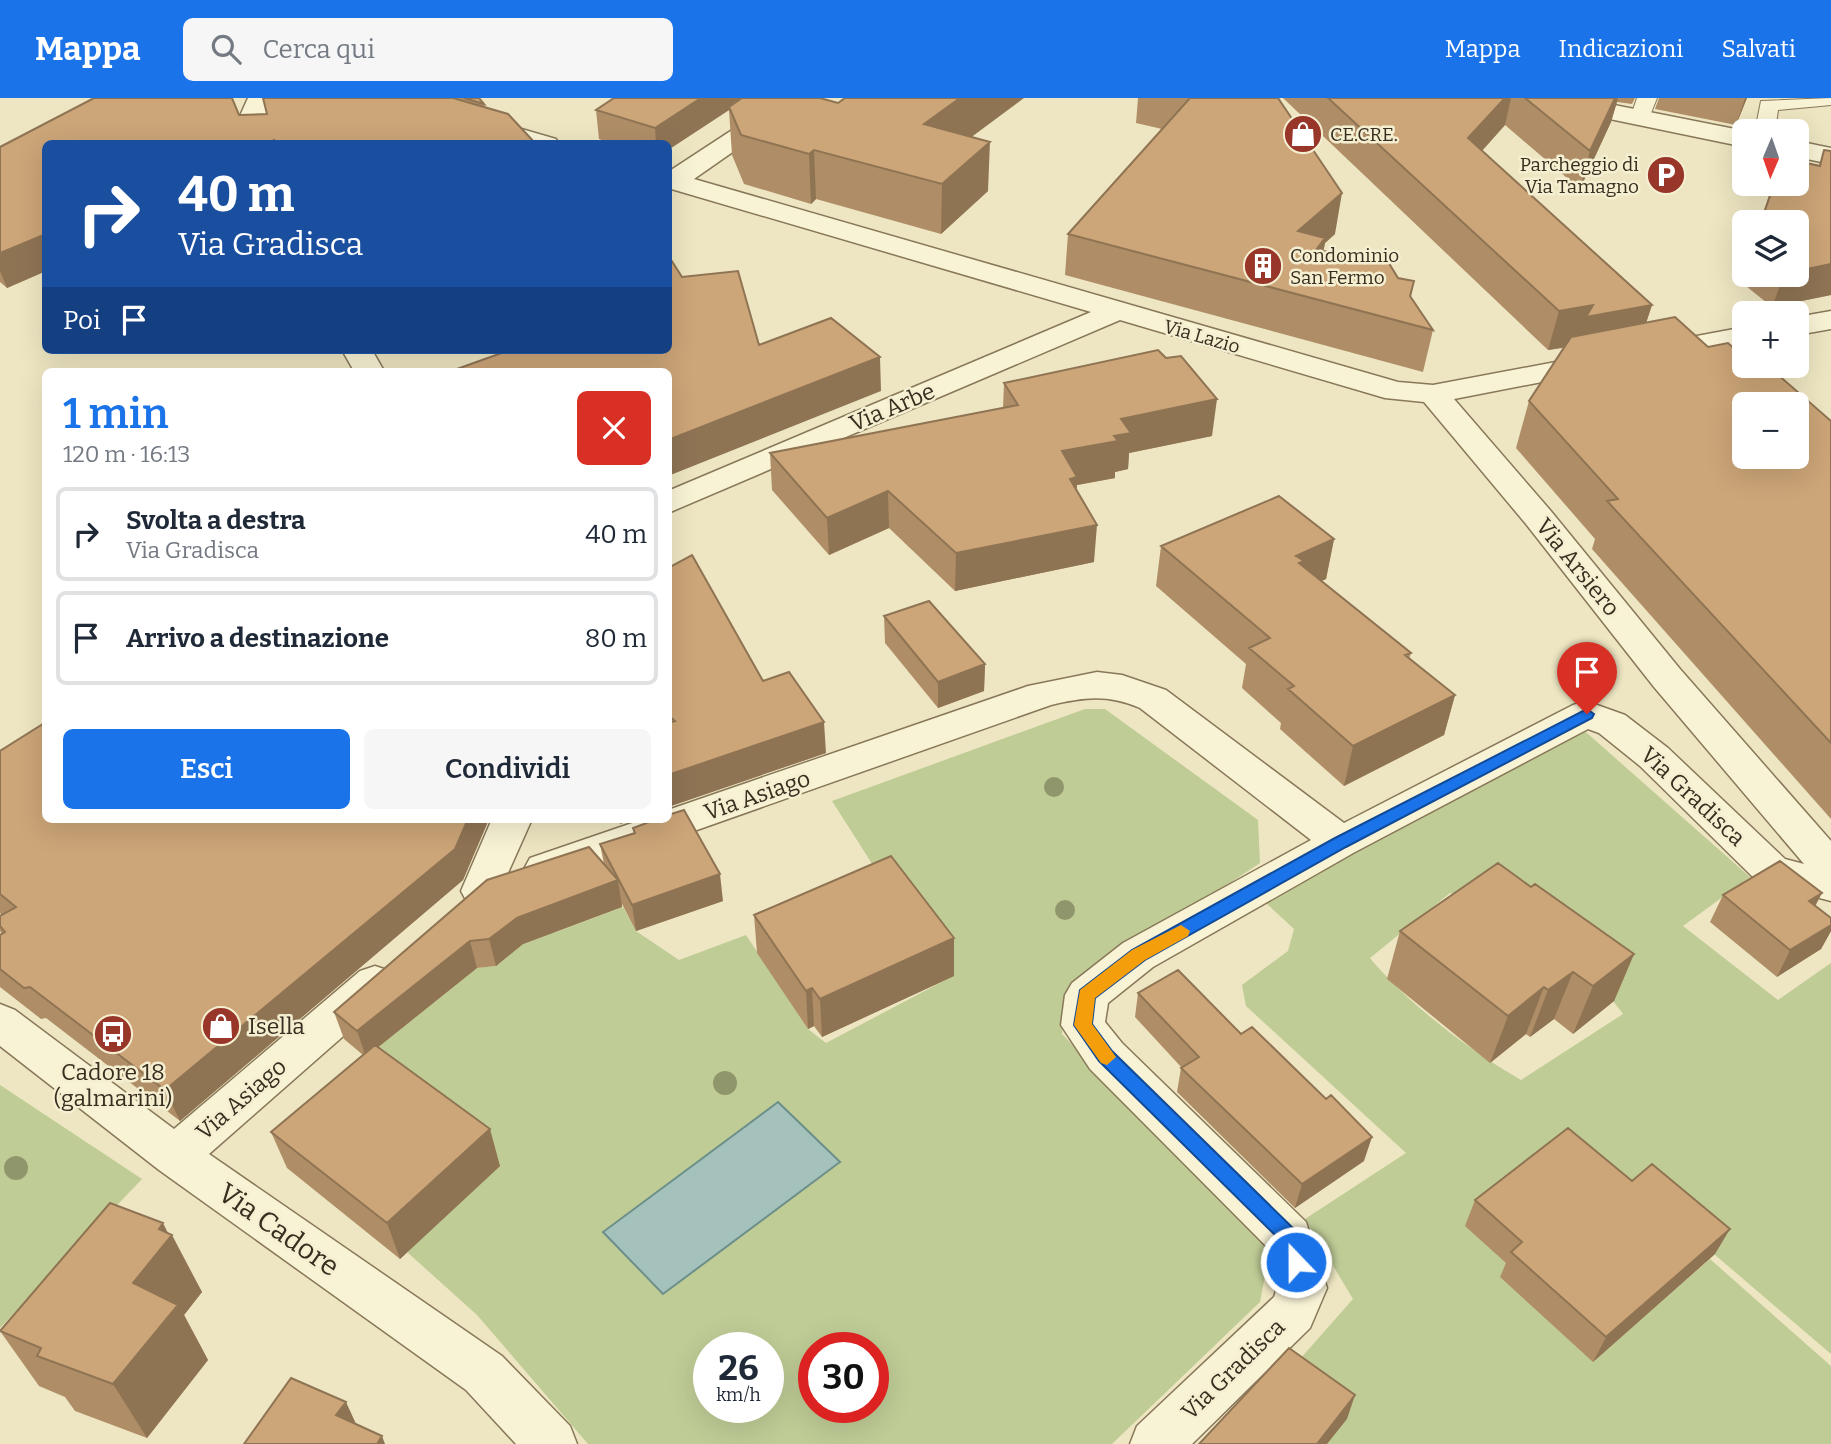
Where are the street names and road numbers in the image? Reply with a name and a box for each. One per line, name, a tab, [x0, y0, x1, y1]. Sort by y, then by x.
street label: Via Lazio	[1161, 315, 1243, 358]
street label: Via Arbe	[845, 377, 939, 437]
street label: Via Arsiero	[1530, 512, 1626, 622]
street label: Via Gradisca	[1635, 740, 1752, 852]
street label: Via Asiago	[700, 764, 814, 826]
street label: Via Asiago	[190, 1052, 292, 1146]
street label: Via Cadore	[212, 1176, 345, 1283]
street label: Via Gradisca	[1175, 1312, 1291, 1425]

